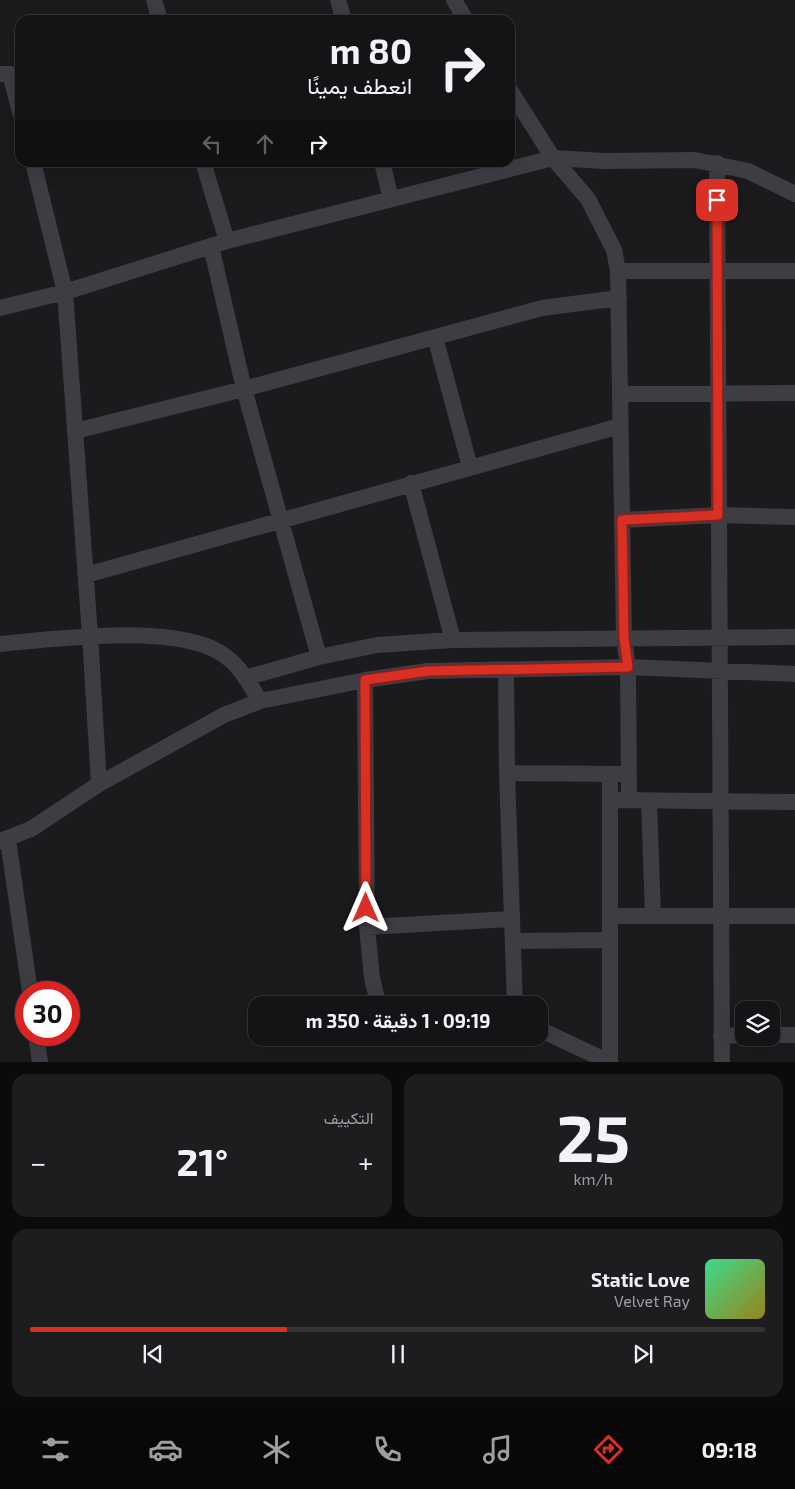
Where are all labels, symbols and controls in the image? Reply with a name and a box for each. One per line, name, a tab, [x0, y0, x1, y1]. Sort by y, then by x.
text: 80 m	[330, 29, 412, 71]
icon: right	[430, 35, 495, 100]
text: انعطف يمينًا	[307, 72, 412, 98]
icon: left	[198, 130, 226, 158]
icon: ahead	[251, 130, 279, 158]
icon: right	[304, 130, 332, 158]
pin	[696, 179, 738, 221]
icon: arrive	[703, 186, 731, 214]
position arrow	[339, 881, 391, 933]
speed limit sign: 30	[15, 981, 80, 1046]
map controls	[735, 1001, 780, 1046]
button: layers	[735, 1001, 780, 1046]
text: 09:19 · 1 دقيقة · 350 m	[306, 1009, 490, 1032]
text: 25	[556, 1097, 630, 1175]
text: التكييف	[324, 1108, 374, 1127]
text: 21°	[176, 1138, 228, 1184]
text: −	[30, 1145, 46, 1179]
text: +	[358, 1145, 374, 1179]
text: km/h	[573, 1169, 613, 1188]
text: Static Love	[591, 1268, 690, 1291]
text: Velvet Ray	[614, 1291, 690, 1310]
icon: previous	[139, 1340, 167, 1368]
icon: pause	[384, 1340, 412, 1368]
icon: next	[629, 1340, 657, 1368]
icon: filters	[38, 1432, 73, 1467]
icon: car	[148, 1432, 183, 1467]
icon: climate	[259, 1432, 294, 1467]
icon: phone	[370, 1432, 405, 1467]
icon: music	[480, 1432, 515, 1467]
icon: directions	[591, 1432, 626, 1467]
text: 09:18	[701, 1436, 757, 1462]

